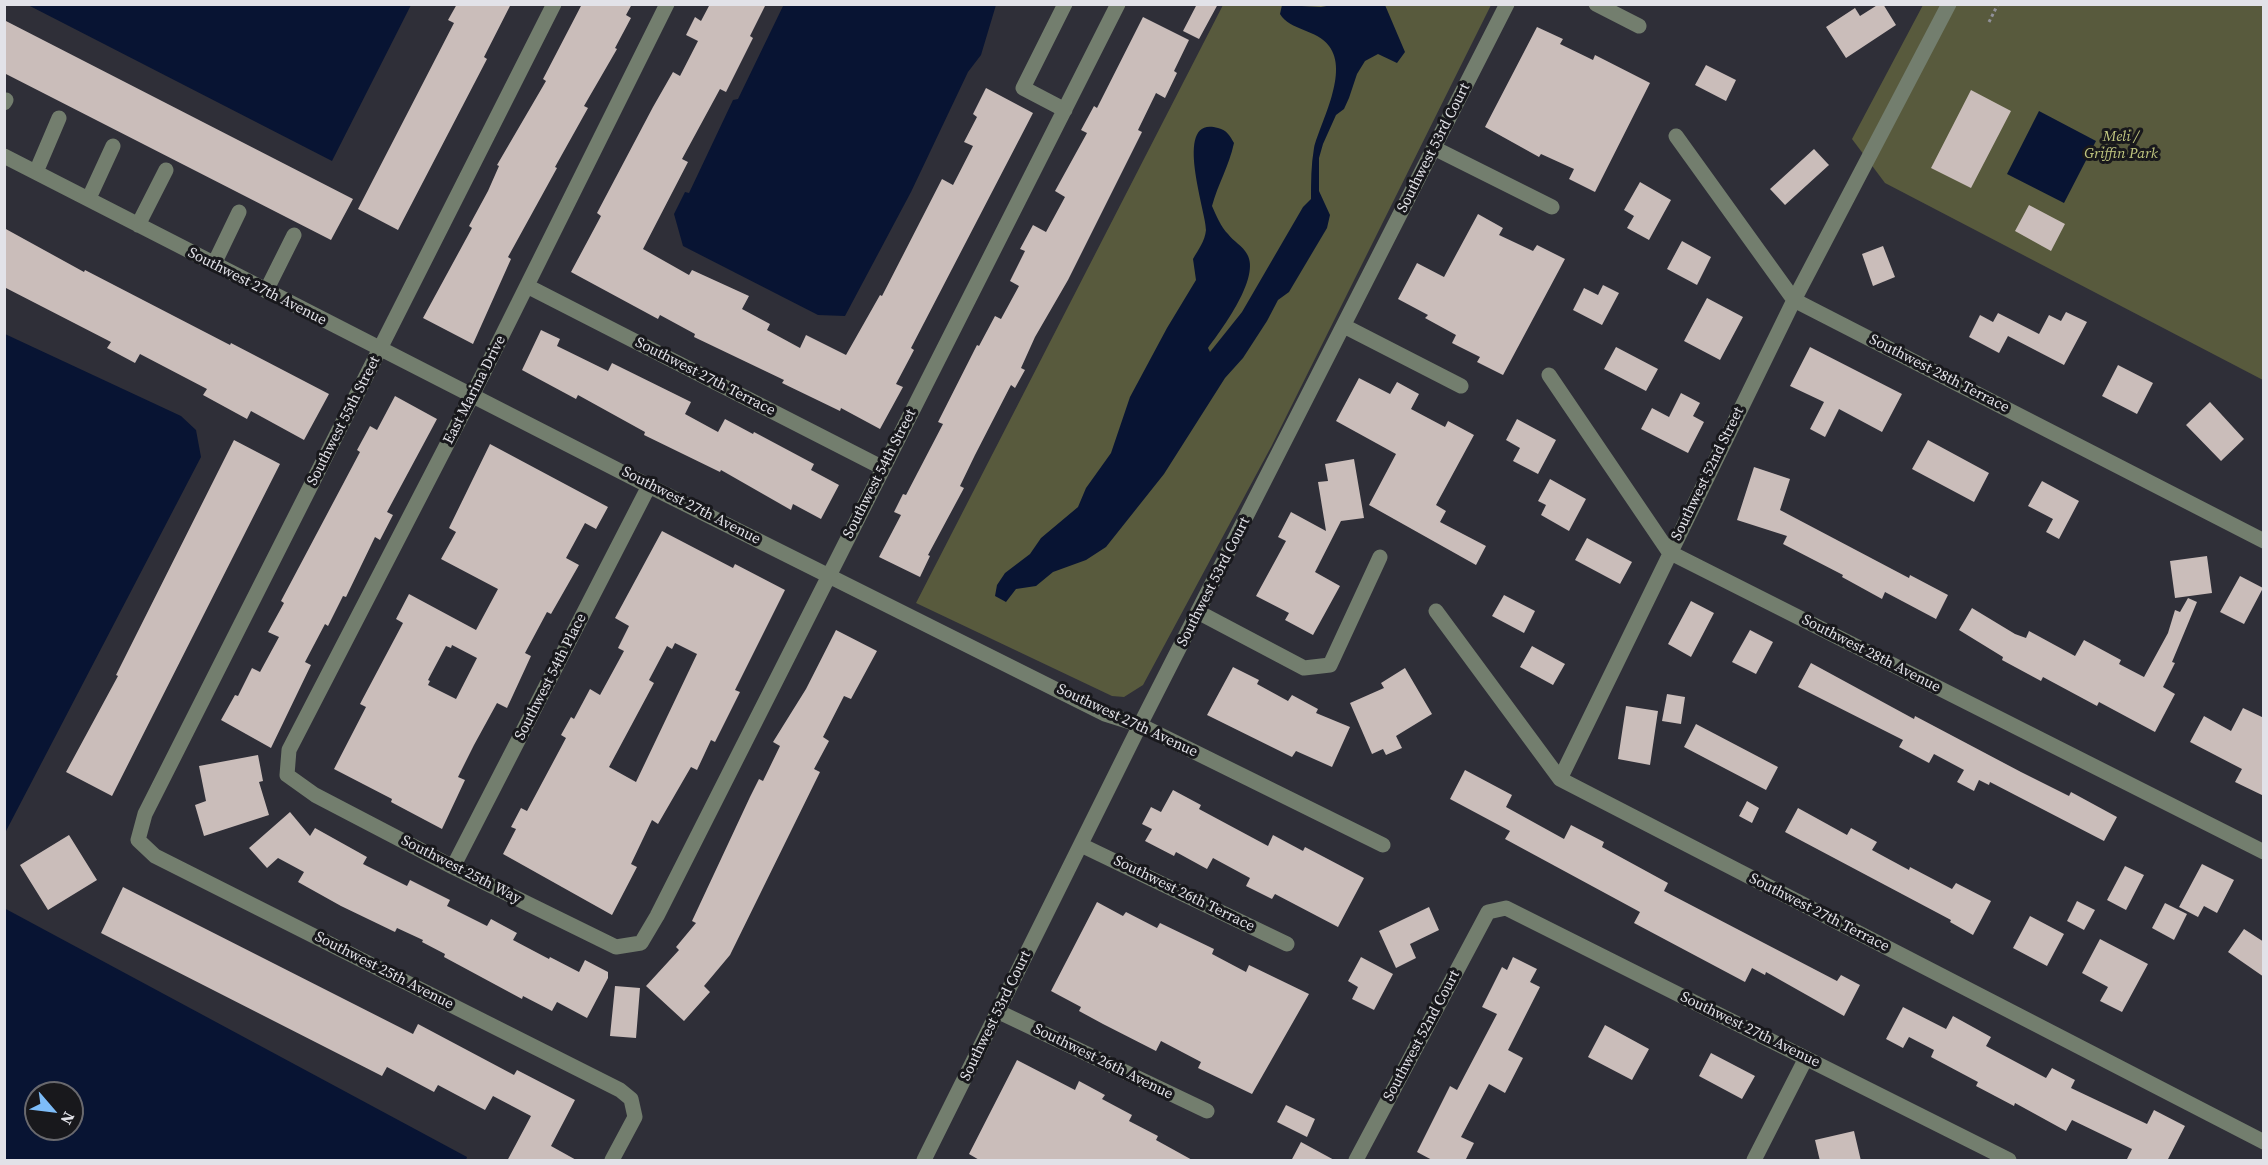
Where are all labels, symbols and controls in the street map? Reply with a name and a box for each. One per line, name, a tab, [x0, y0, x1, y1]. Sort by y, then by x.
street label: Southwest 53rd Court	[1394, 80, 1474, 216]
park label: Meli / Griffin Park	[2084, 128, 2158, 163]
street label: Southwest 27th Avenue	[185, 244, 329, 330]
street label: Southwest 28th Terrace	[1866, 331, 2012, 417]
street label: East Marina Drive	[440, 333, 510, 447]
street label: Southwest 27th Terrace	[632, 334, 778, 420]
street label: Southwest 55th Street	[304, 353, 384, 489]
street label: Southwest 52nd Street	[1668, 404, 1748, 544]
street label: Southwest 54th Street	[840, 406, 920, 542]
street label: Southwest 27th Avenue	[619, 463, 763, 549]
street label: Southwest 53rd Court	[1174, 514, 1254, 650]
street label: Southwest 54th Place	[511, 611, 591, 743]
street label: Southwest 28th Avenue	[1799, 611, 1943, 697]
street label: Southwest 27th Avenue	[1054, 680, 1200, 762]
street label: Southwest 25th Way	[398, 832, 524, 908]
street label: Southwest 26th Terrace	[1110, 852, 1258, 936]
street label: Southwest 27th Terrace	[1746, 870, 1892, 956]
street label: Southwest 25th Avenue	[312, 928, 456, 1014]
street label: Southwest 53rd Court	[957, 948, 1035, 1084]
street label: Southwest 52nd Court	[1380, 968, 1464, 1104]
street label: Southwest 27th Avenue	[1677, 988, 1823, 1072]
street label: Southwest 26th Avenue	[1030, 1020, 1176, 1104]
north arrow	[24, 1081, 84, 1141]
text: N	[56, 1108, 81, 1129]

